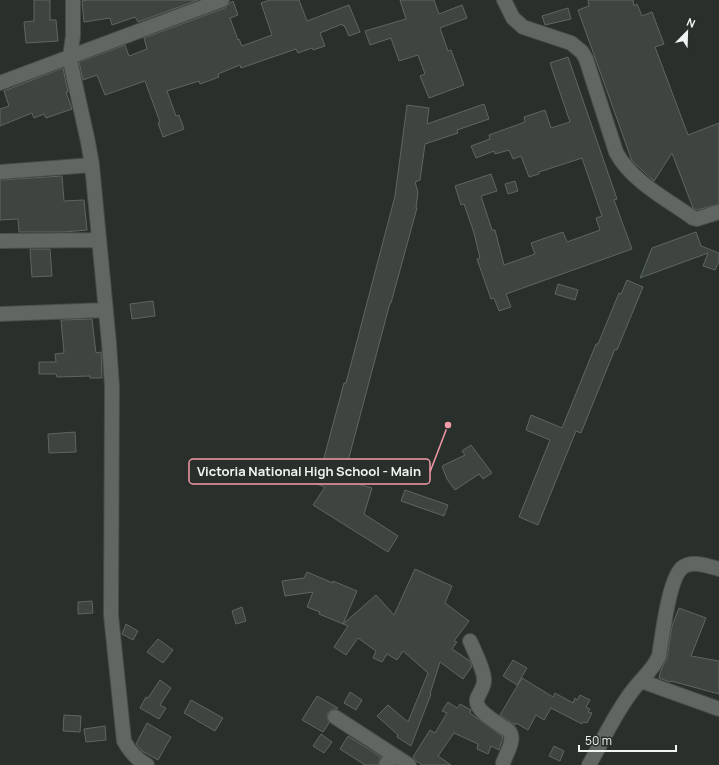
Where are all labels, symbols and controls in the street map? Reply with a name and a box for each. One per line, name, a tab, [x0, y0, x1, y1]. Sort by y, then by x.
north arrow	[667, 12, 707, 52]
text: N	[685, 14, 698, 31]
callout: Victoria National High School - Main	[189, 459, 430, 484]
text: Victoria National High School - Main	[197, 462, 421, 480]
scale bar	[579, 727, 676, 753]
text: 50 m	[585, 732, 612, 749]

